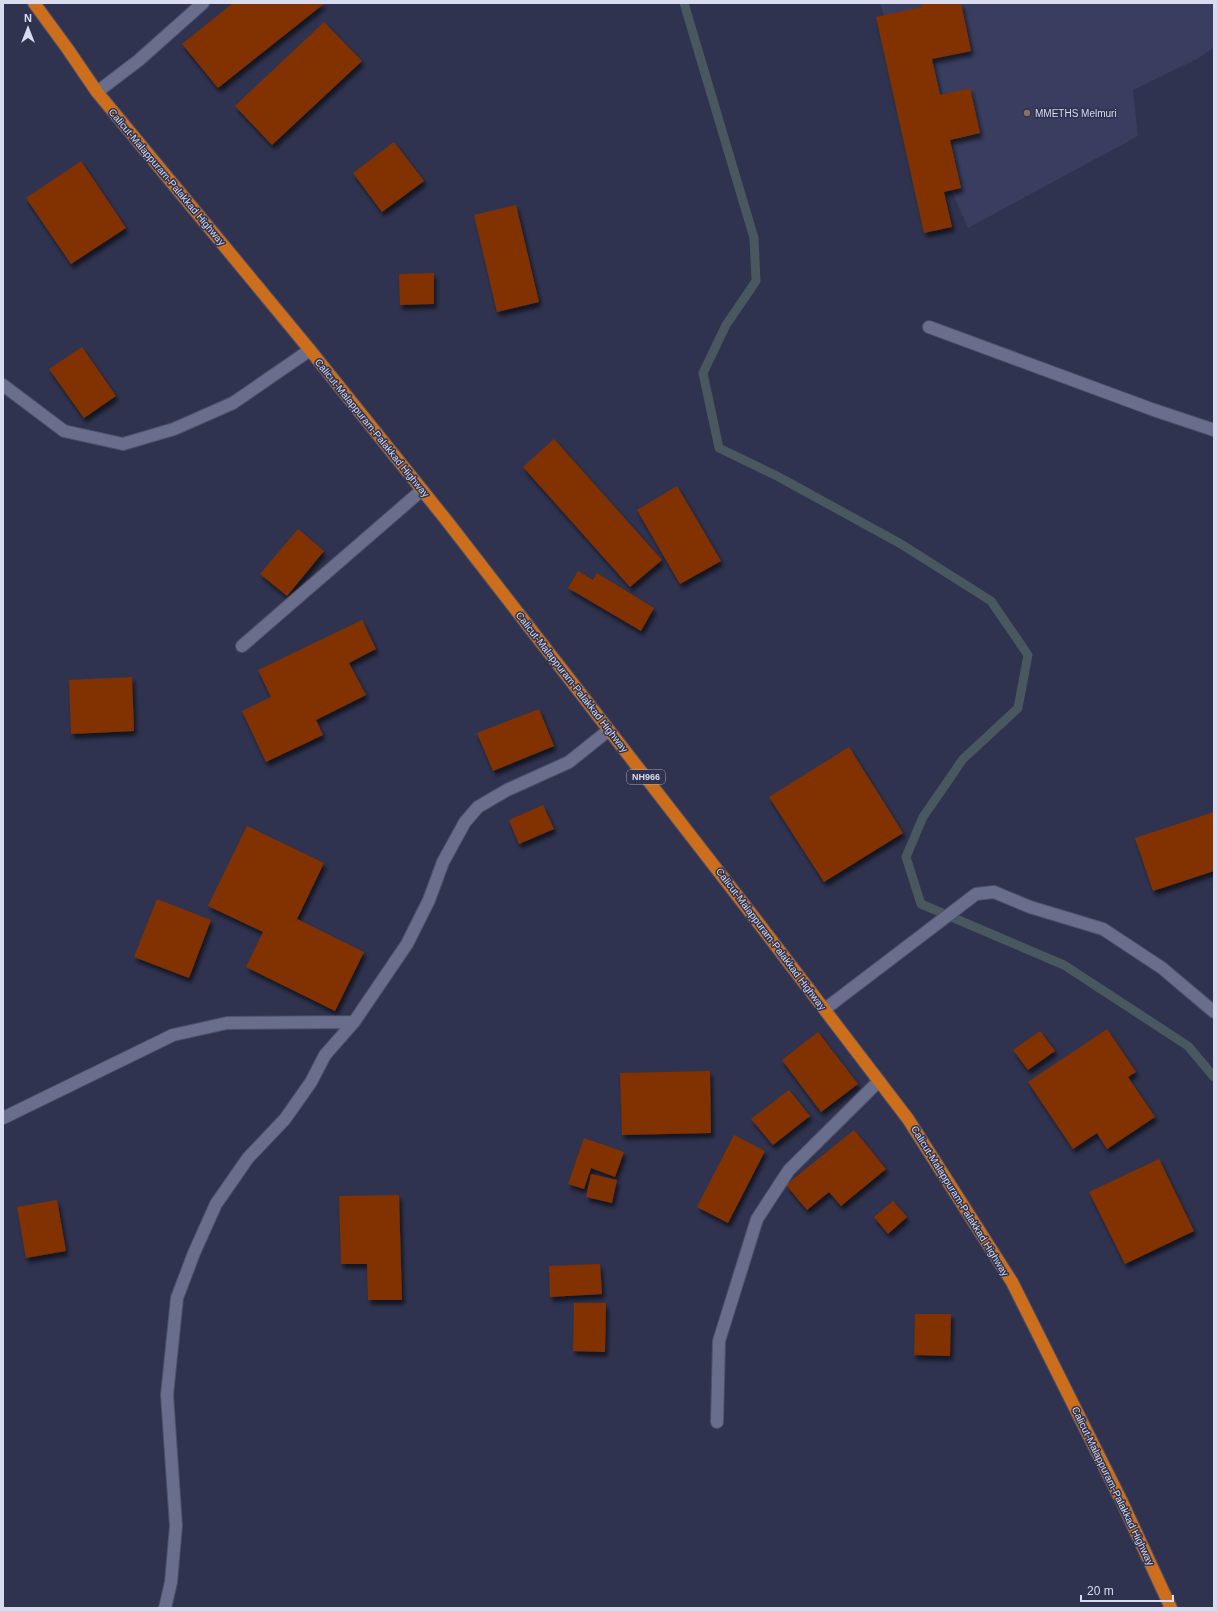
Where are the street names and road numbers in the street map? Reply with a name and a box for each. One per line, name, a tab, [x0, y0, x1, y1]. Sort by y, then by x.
street label: Calicut-Malappuram-Palakkad Highway	[107, 106, 227, 248]
street label: Calicut-Malappuram-Palakkad Highway	[313, 357, 431, 499]
street label: Calicut-Malappuram-Palakkad Highway	[514, 610, 630, 754]
road number: NH966	[627, 770, 665, 784]
street label: Calicut-Malappuram-Palakkad Highway	[714, 866, 828, 1012]
street label: Calicut-Malappuram-Palakkad Highway	[909, 1124, 1011, 1278]
street label: Calicut-Malappuram-Palakkad Highway	[1070, 1405, 1156, 1567]

